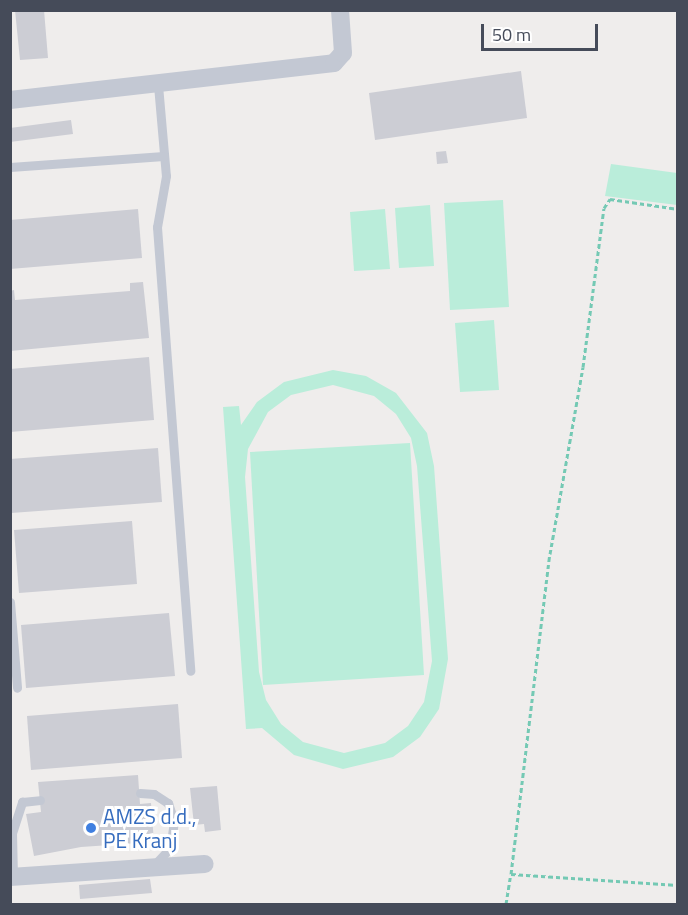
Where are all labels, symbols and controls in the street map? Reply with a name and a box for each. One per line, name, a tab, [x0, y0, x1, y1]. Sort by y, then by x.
scale bar	[484, 12, 601, 50]
text: 50 m	[492, 21, 531, 48]
place label: AMZS d.d., PE Kranj	[103, 803, 196, 853]
marker: AMZS d.d., PE Kranj	[84, 821, 98, 835]

